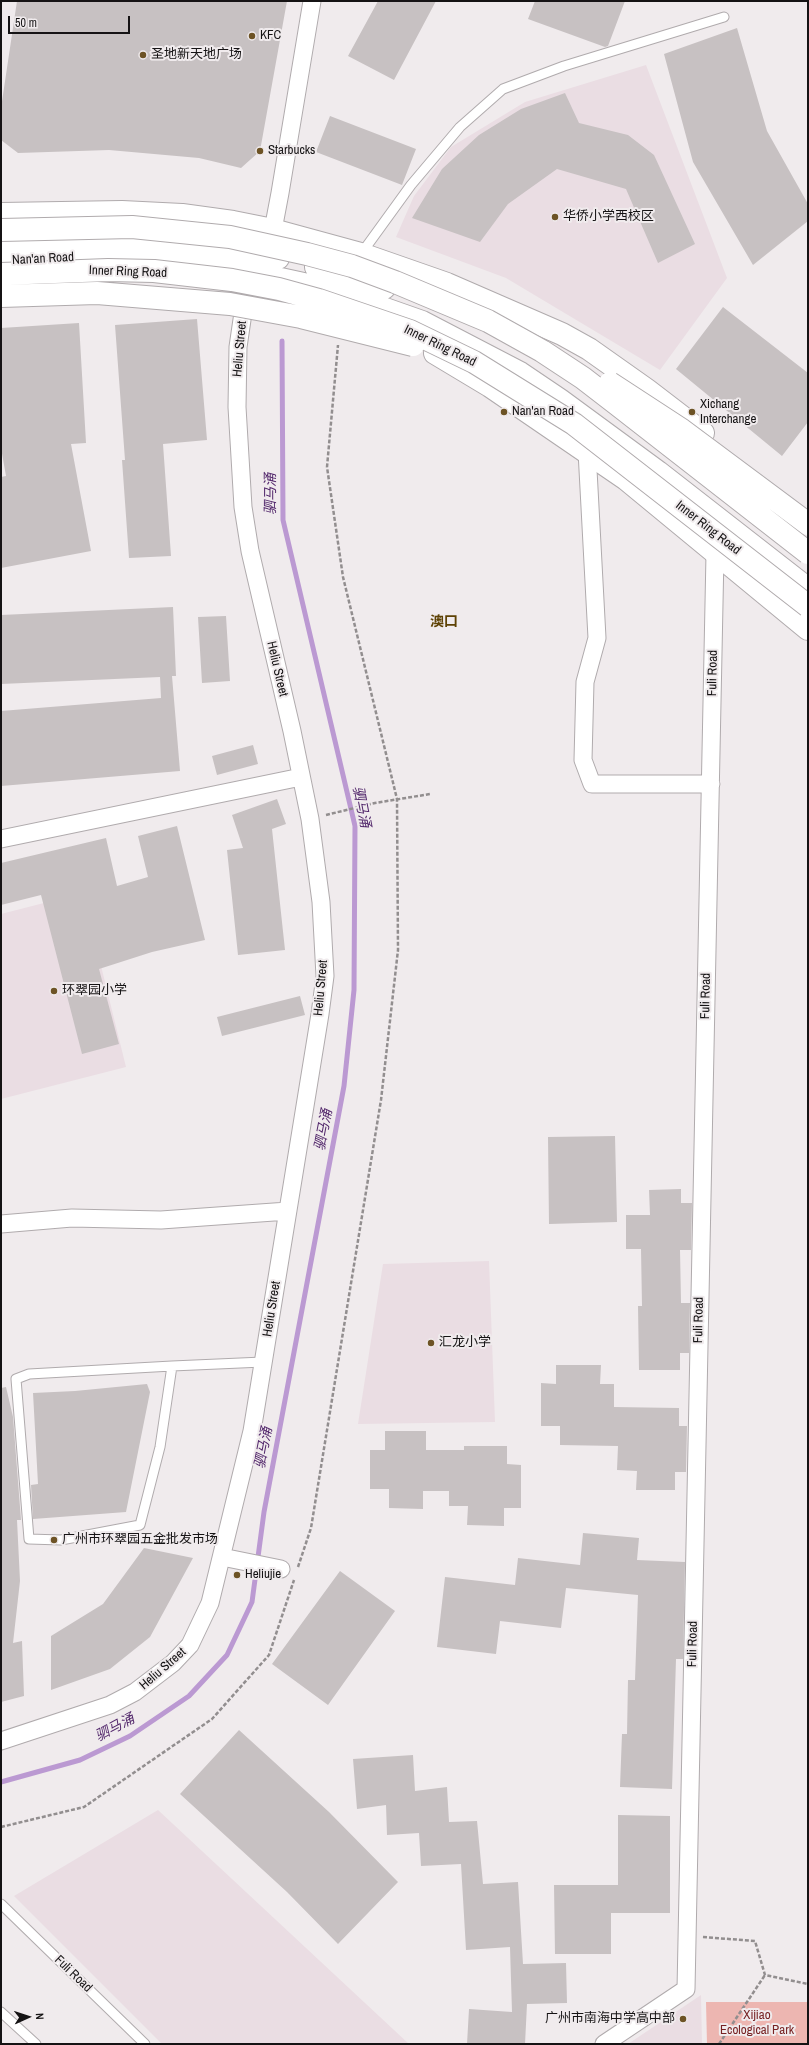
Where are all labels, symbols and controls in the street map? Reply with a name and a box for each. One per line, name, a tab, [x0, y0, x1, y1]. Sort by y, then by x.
scale bar	[10, 8, 132, 34]
text: 50 m	[15, 15, 37, 31]
place label: KFC	[260, 28, 281, 44]
marker: KFC	[247, 31, 257, 41]
place label: 圣地新天地广场	[151, 47, 242, 63]
marker: 圣地新天地广场	[138, 50, 148, 60]
place label: Starbucks	[268, 143, 315, 159]
marker: Starbucks	[255, 146, 265, 156]
place label: 华侨小学西校区	[563, 209, 654, 225]
marker: 华侨小学西校区	[550, 212, 560, 222]
street label: Nan'an Road	[12, 250, 74, 268]
street label: Inner Ring Road	[89, 263, 167, 281]
street label: Heliu Street	[230, 320, 250, 378]
street label: Inner Ring Road	[401, 322, 479, 370]
place label: Xichang Interchange	[700, 397, 756, 428]
place label: Nan'an Road	[512, 404, 574, 420]
marker: Nan'an Road	[499, 407, 509, 417]
marker: Xichang Interchange	[687, 407, 697, 417]
water label: 驷马涌	[263, 473, 279, 515]
street label: Inner Ring Road	[672, 498, 744, 558]
district label: 澳口	[430, 614, 458, 630]
street label: Heliu Street	[263, 640, 291, 698]
street label: Fuli Road	[705, 650, 721, 696]
water label: 驷马涌	[349, 785, 373, 829]
street label: Heliu Street	[311, 959, 331, 1017]
street label: Fuli Road	[698, 973, 714, 1019]
place label: 环翠园小学	[62, 983, 127, 999]
marker: 环翠园小学	[49, 986, 59, 996]
water label: 驷马涌	[312, 1108, 336, 1152]
street label: Heliu Street	[260, 1280, 284, 1338]
street label: Fuli Road	[691, 1297, 707, 1343]
place label: 汇龙小学	[439, 1335, 491, 1351]
marker: 汇龙小学	[426, 1338, 436, 1348]
water label: 驷马涌	[252, 1426, 276, 1470]
place label: 广州市环翠园五金批发市场	[62, 1532, 218, 1548]
marker: 广州市环翠园五金批发市场	[49, 1535, 59, 1545]
place label: Heliujie	[245, 1567, 281, 1583]
marker: Heliujie	[232, 1570, 242, 1580]
street label: Fuli Road	[685, 1621, 701, 1667]
street label: Heliu Street	[137, 1645, 189, 1693]
water label: 驷马涌	[93, 1711, 137, 1745]
street label: Fuli Road	[51, 1952, 95, 1996]
north arrow	[8, 1997, 48, 2037]
park label: Xijiao Ecological Park	[720, 2008, 794, 2039]
place label: 广州市南海中学高中部	[545, 2011, 675, 2027]
text: N	[33, 2013, 47, 2020]
marker: 广州市南海中学高中部	[678, 2014, 688, 2024]

